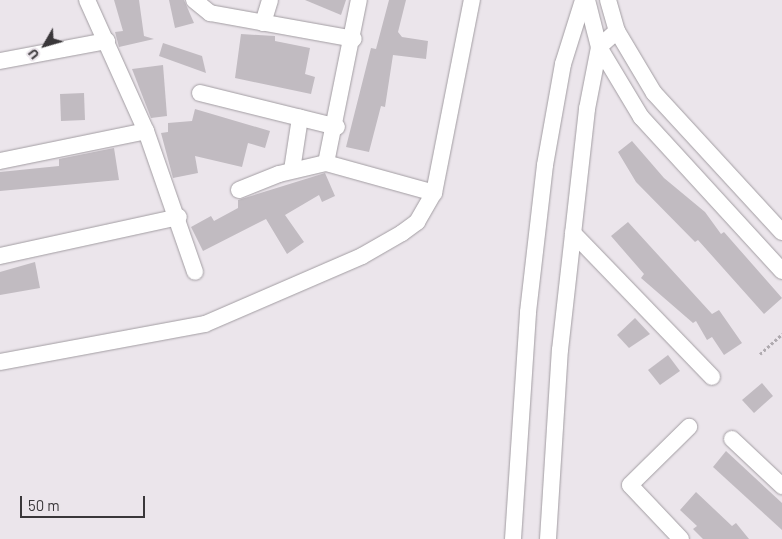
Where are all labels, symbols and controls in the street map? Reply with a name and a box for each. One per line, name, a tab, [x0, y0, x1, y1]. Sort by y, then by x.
north arrow	[20, 20, 70, 70]
text: U	[23, 46, 42, 63]
scale bar	[22, 486, 148, 518]
text: 50 m	[28, 496, 60, 514]

